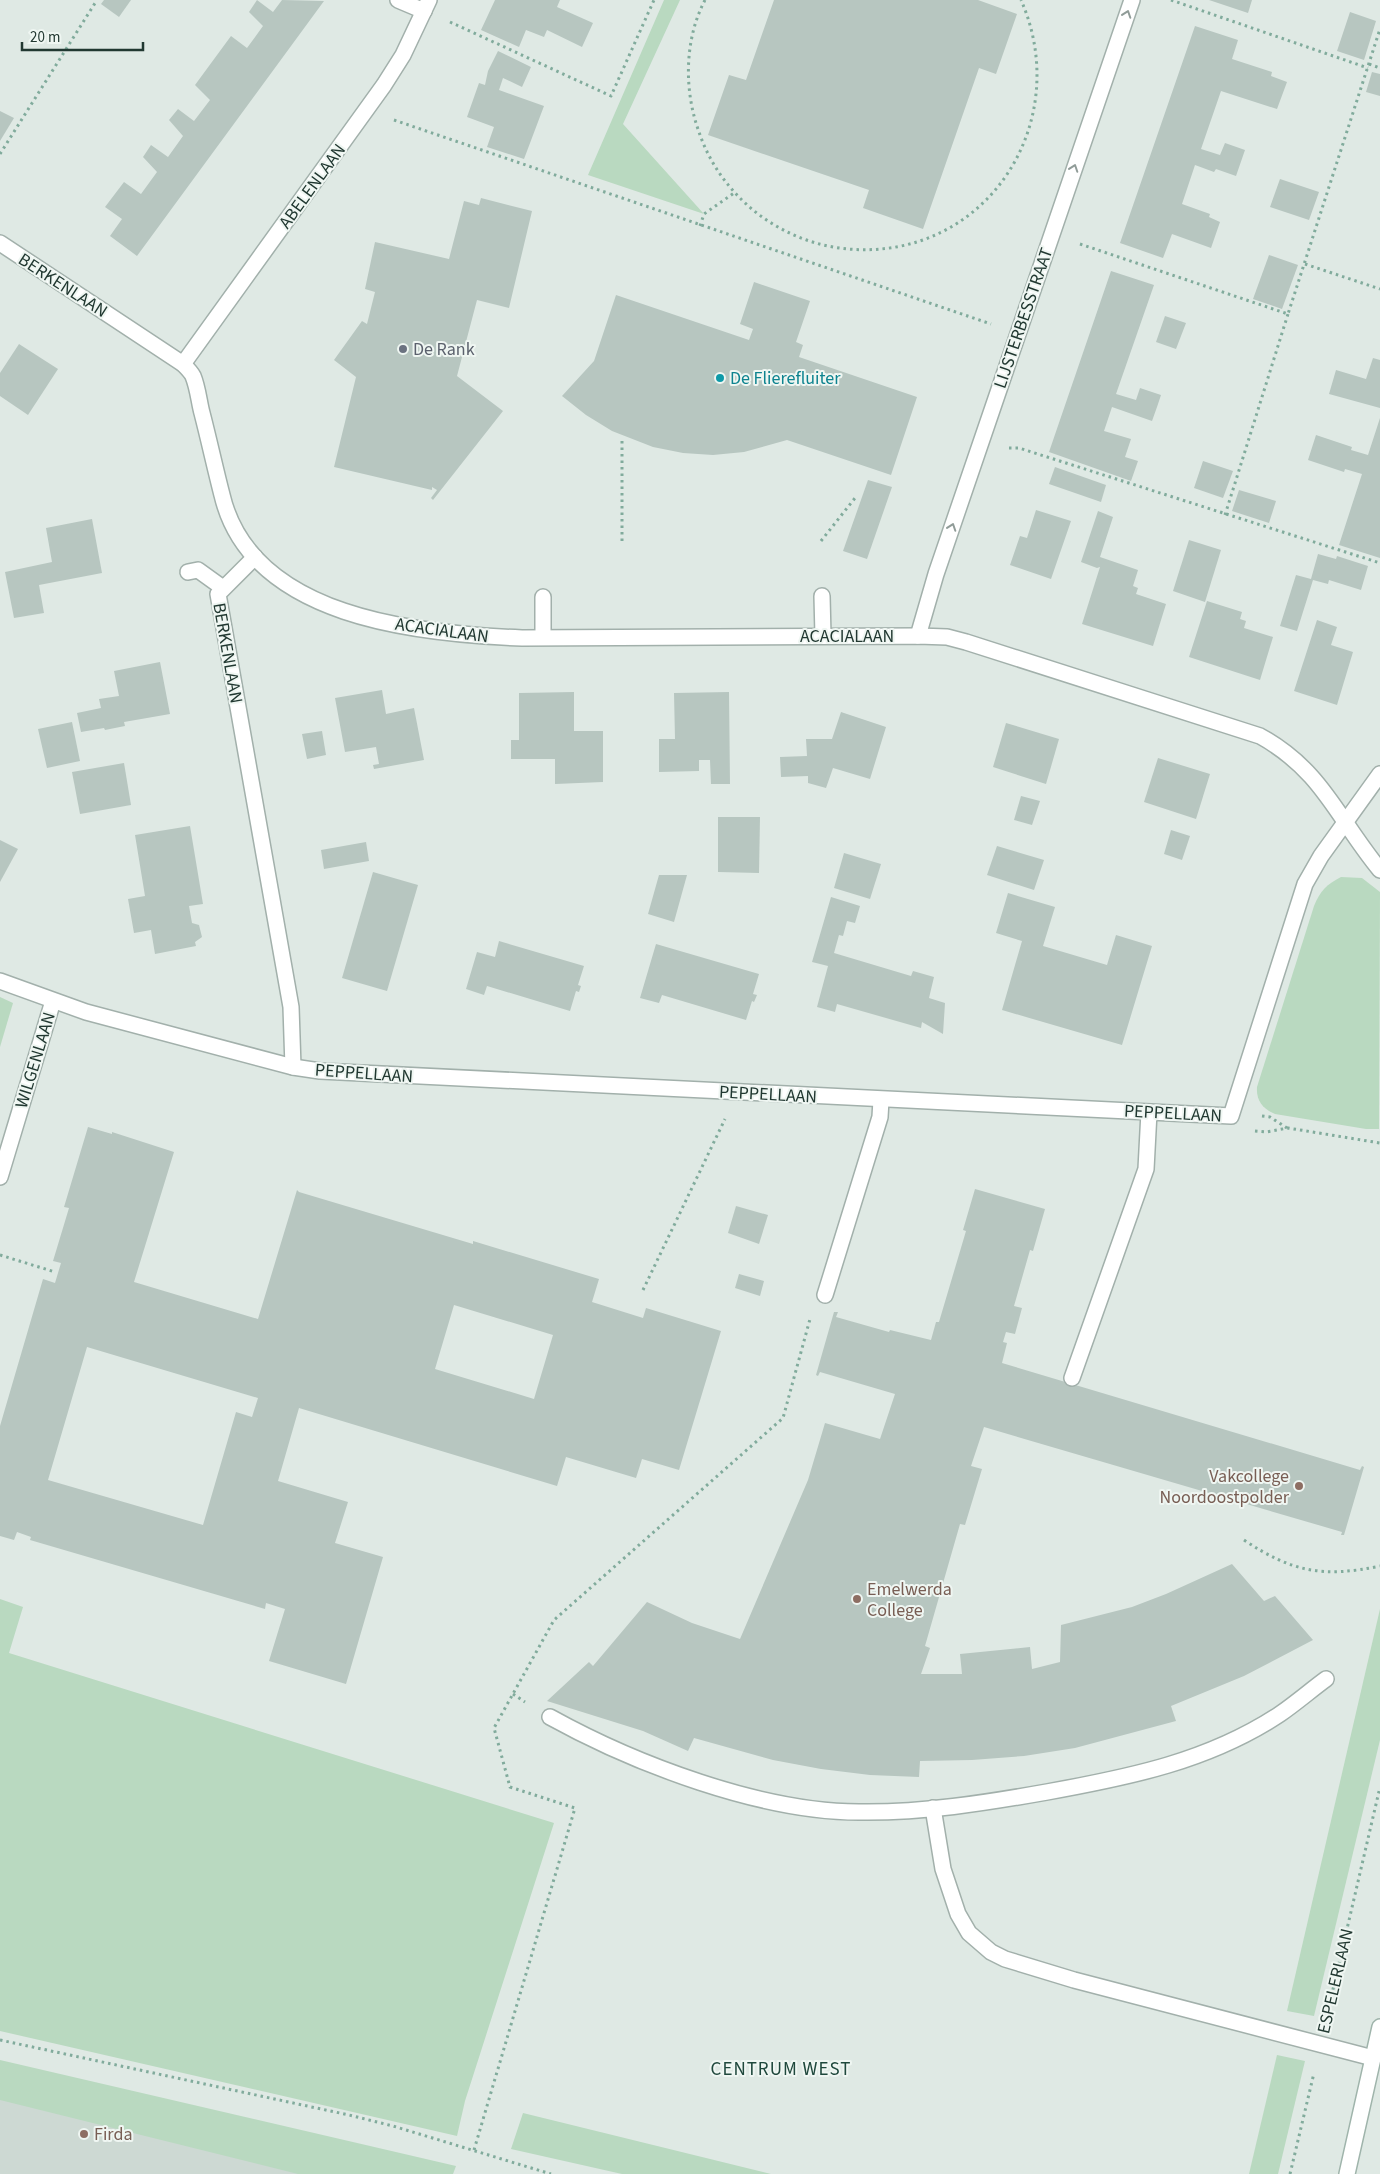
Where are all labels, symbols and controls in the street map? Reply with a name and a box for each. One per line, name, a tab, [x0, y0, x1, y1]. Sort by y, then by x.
one-way arrow	[1121, 11, 1131, 19]
scale bar	[22, 20, 144, 52]
text: 20 m	[30, 27, 60, 48]
street label: ABELENLAAN	[273, 139, 352, 234]
one-way arrow	[1068, 164, 1078, 173]
street label: LIJSTERBESSTRAAT	[988, 244, 1059, 392]
street label: BERKENLAAN	[13, 247, 112, 324]
place label: De Rank	[413, 337, 475, 362]
marker: De Rank	[397, 343, 409, 355]
place label: De Flierefluiter	[730, 366, 841, 391]
marker: De Flierefluiter	[714, 372, 726, 384]
one-way arrow	[946, 524, 956, 532]
street label: BERKENLAAN	[206, 601, 249, 705]
street label: ACACIALAAN	[394, 612, 490, 649]
street label: ACACIALAAN	[800, 624, 894, 649]
street label: WILGENLAAN	[9, 1009, 62, 1111]
street label: PEPPELLAAN	[314, 1058, 414, 1089]
street label: PEPPELLAAN	[718, 1079, 818, 1110]
street label: PEPPELLAAN	[1123, 1098, 1223, 1129]
place label: Vakcollege Noordoostpolder	[1160, 1464, 1290, 1510]
marker: Vakcollege Noordoostpolder	[1293, 1480, 1305, 1492]
place label: Emelwerda College	[867, 1577, 952, 1623]
marker: Emelwerda College	[851, 1593, 863, 1605]
street label: ESPELERLAAN	[1311, 1926, 1360, 2036]
district label: CENTRUM WEST	[711, 2056, 851, 2083]
place label: Firda	[94, 2122, 132, 2147]
marker: Firda	[78, 2128, 90, 2140]

